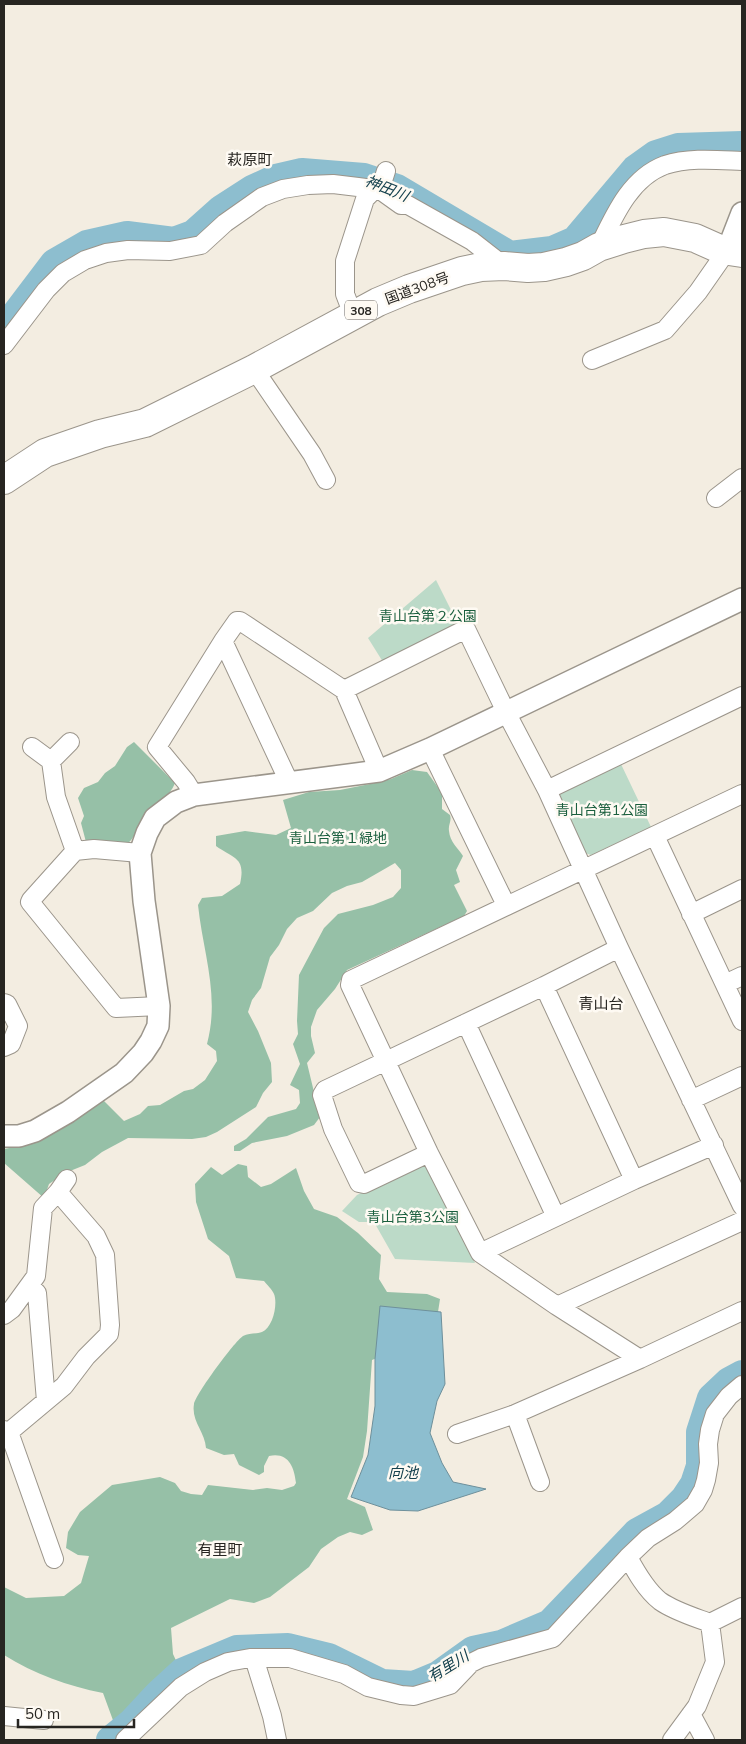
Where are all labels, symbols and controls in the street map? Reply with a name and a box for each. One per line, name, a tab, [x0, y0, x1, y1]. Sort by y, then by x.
district label: 萩原町	[227, 150, 273, 169]
water label: 神田川	[363, 171, 413, 206]
street label: 国道308号	[382, 268, 452, 308]
road number: 308	[345, 300, 377, 320]
park label: 青山台第２公園	[379, 607, 477, 625]
park label: 青山台第1公園	[556, 801, 648, 819]
park label: 青山台第１緑地	[289, 829, 387, 847]
district label: 青山台	[578, 994, 624, 1013]
park label: 青山台第3公園	[367, 1208, 459, 1226]
water label: 向池	[388, 1463, 420, 1482]
district label: 有里町	[197, 1540, 243, 1559]
water label: 有里川	[424, 1645, 474, 1686]
scale bar	[18, 1696, 134, 1728]
text: 50 m	[25, 1704, 60, 1723]

